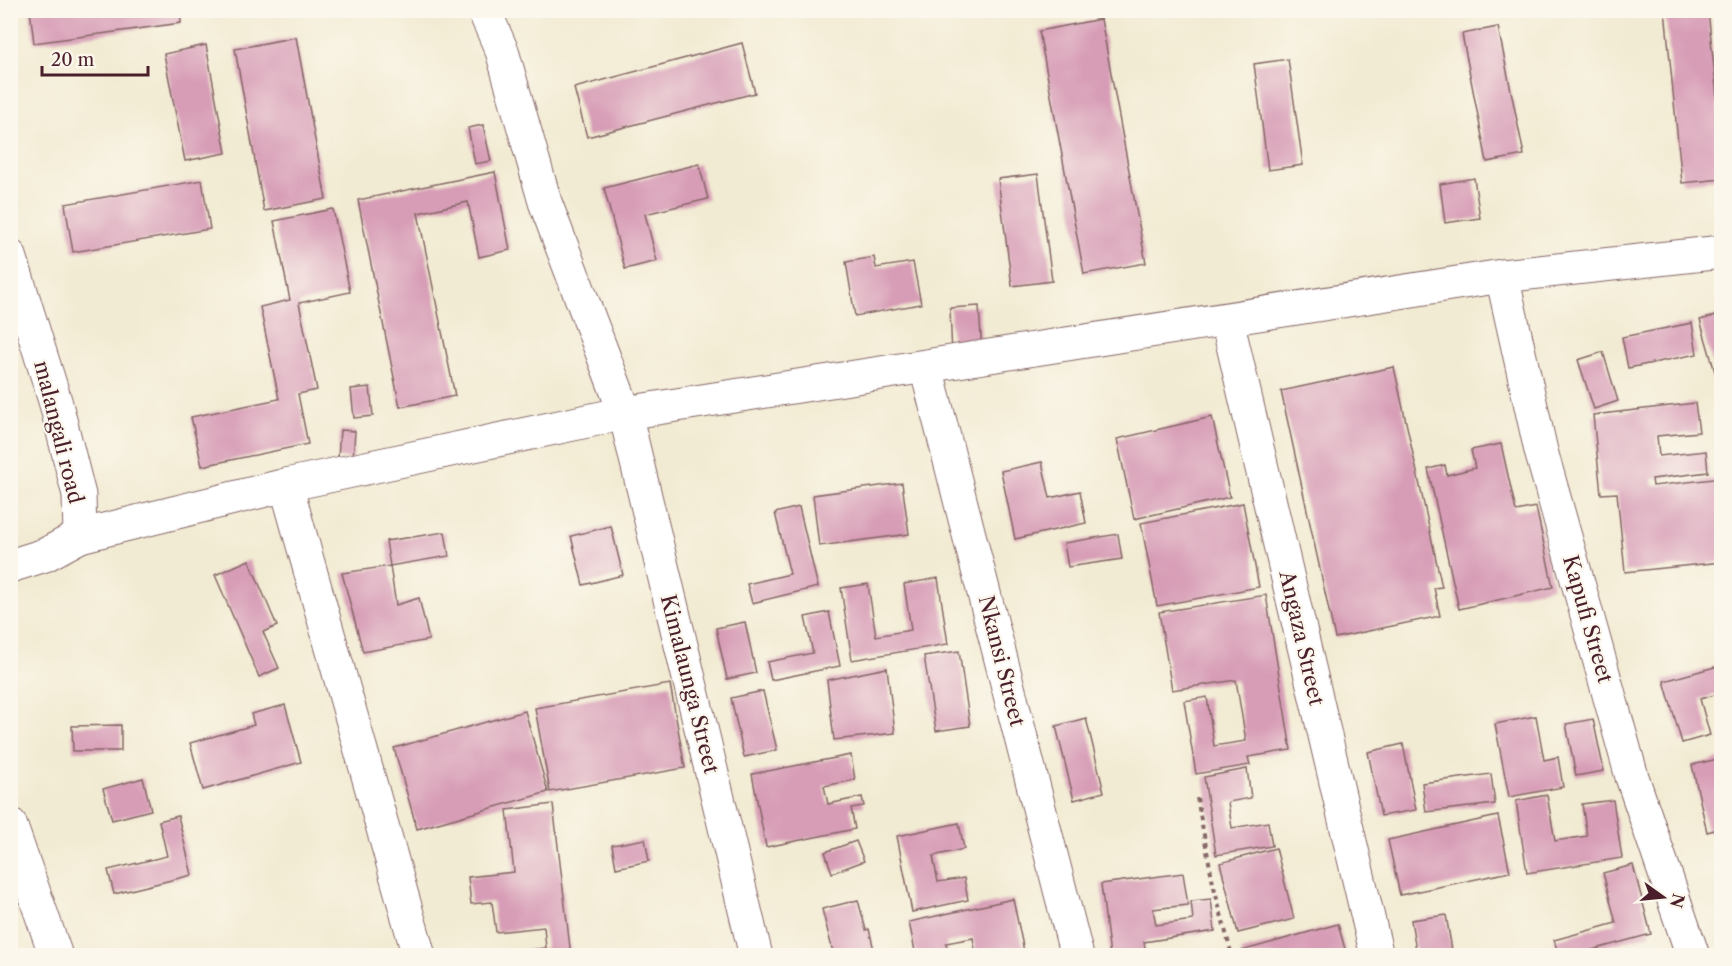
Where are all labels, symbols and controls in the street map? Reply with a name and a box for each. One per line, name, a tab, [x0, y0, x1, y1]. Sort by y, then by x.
scale bar	[42, 39, 148, 77]
text: 20 m	[51, 49, 95, 71]
street label: malangali road	[29, 358, 89, 506]
street label: Kapufi Street	[1558, 552, 1618, 686]
street label: Angaza Street	[1274, 567, 1330, 708]
street label: Kimalaunga Street	[656, 592, 724, 777]
street label: Nkansi Street	[974, 593, 1030, 730]
north arrow	[1633, 867, 1693, 927]
text: N	[1666, 892, 1689, 910]

